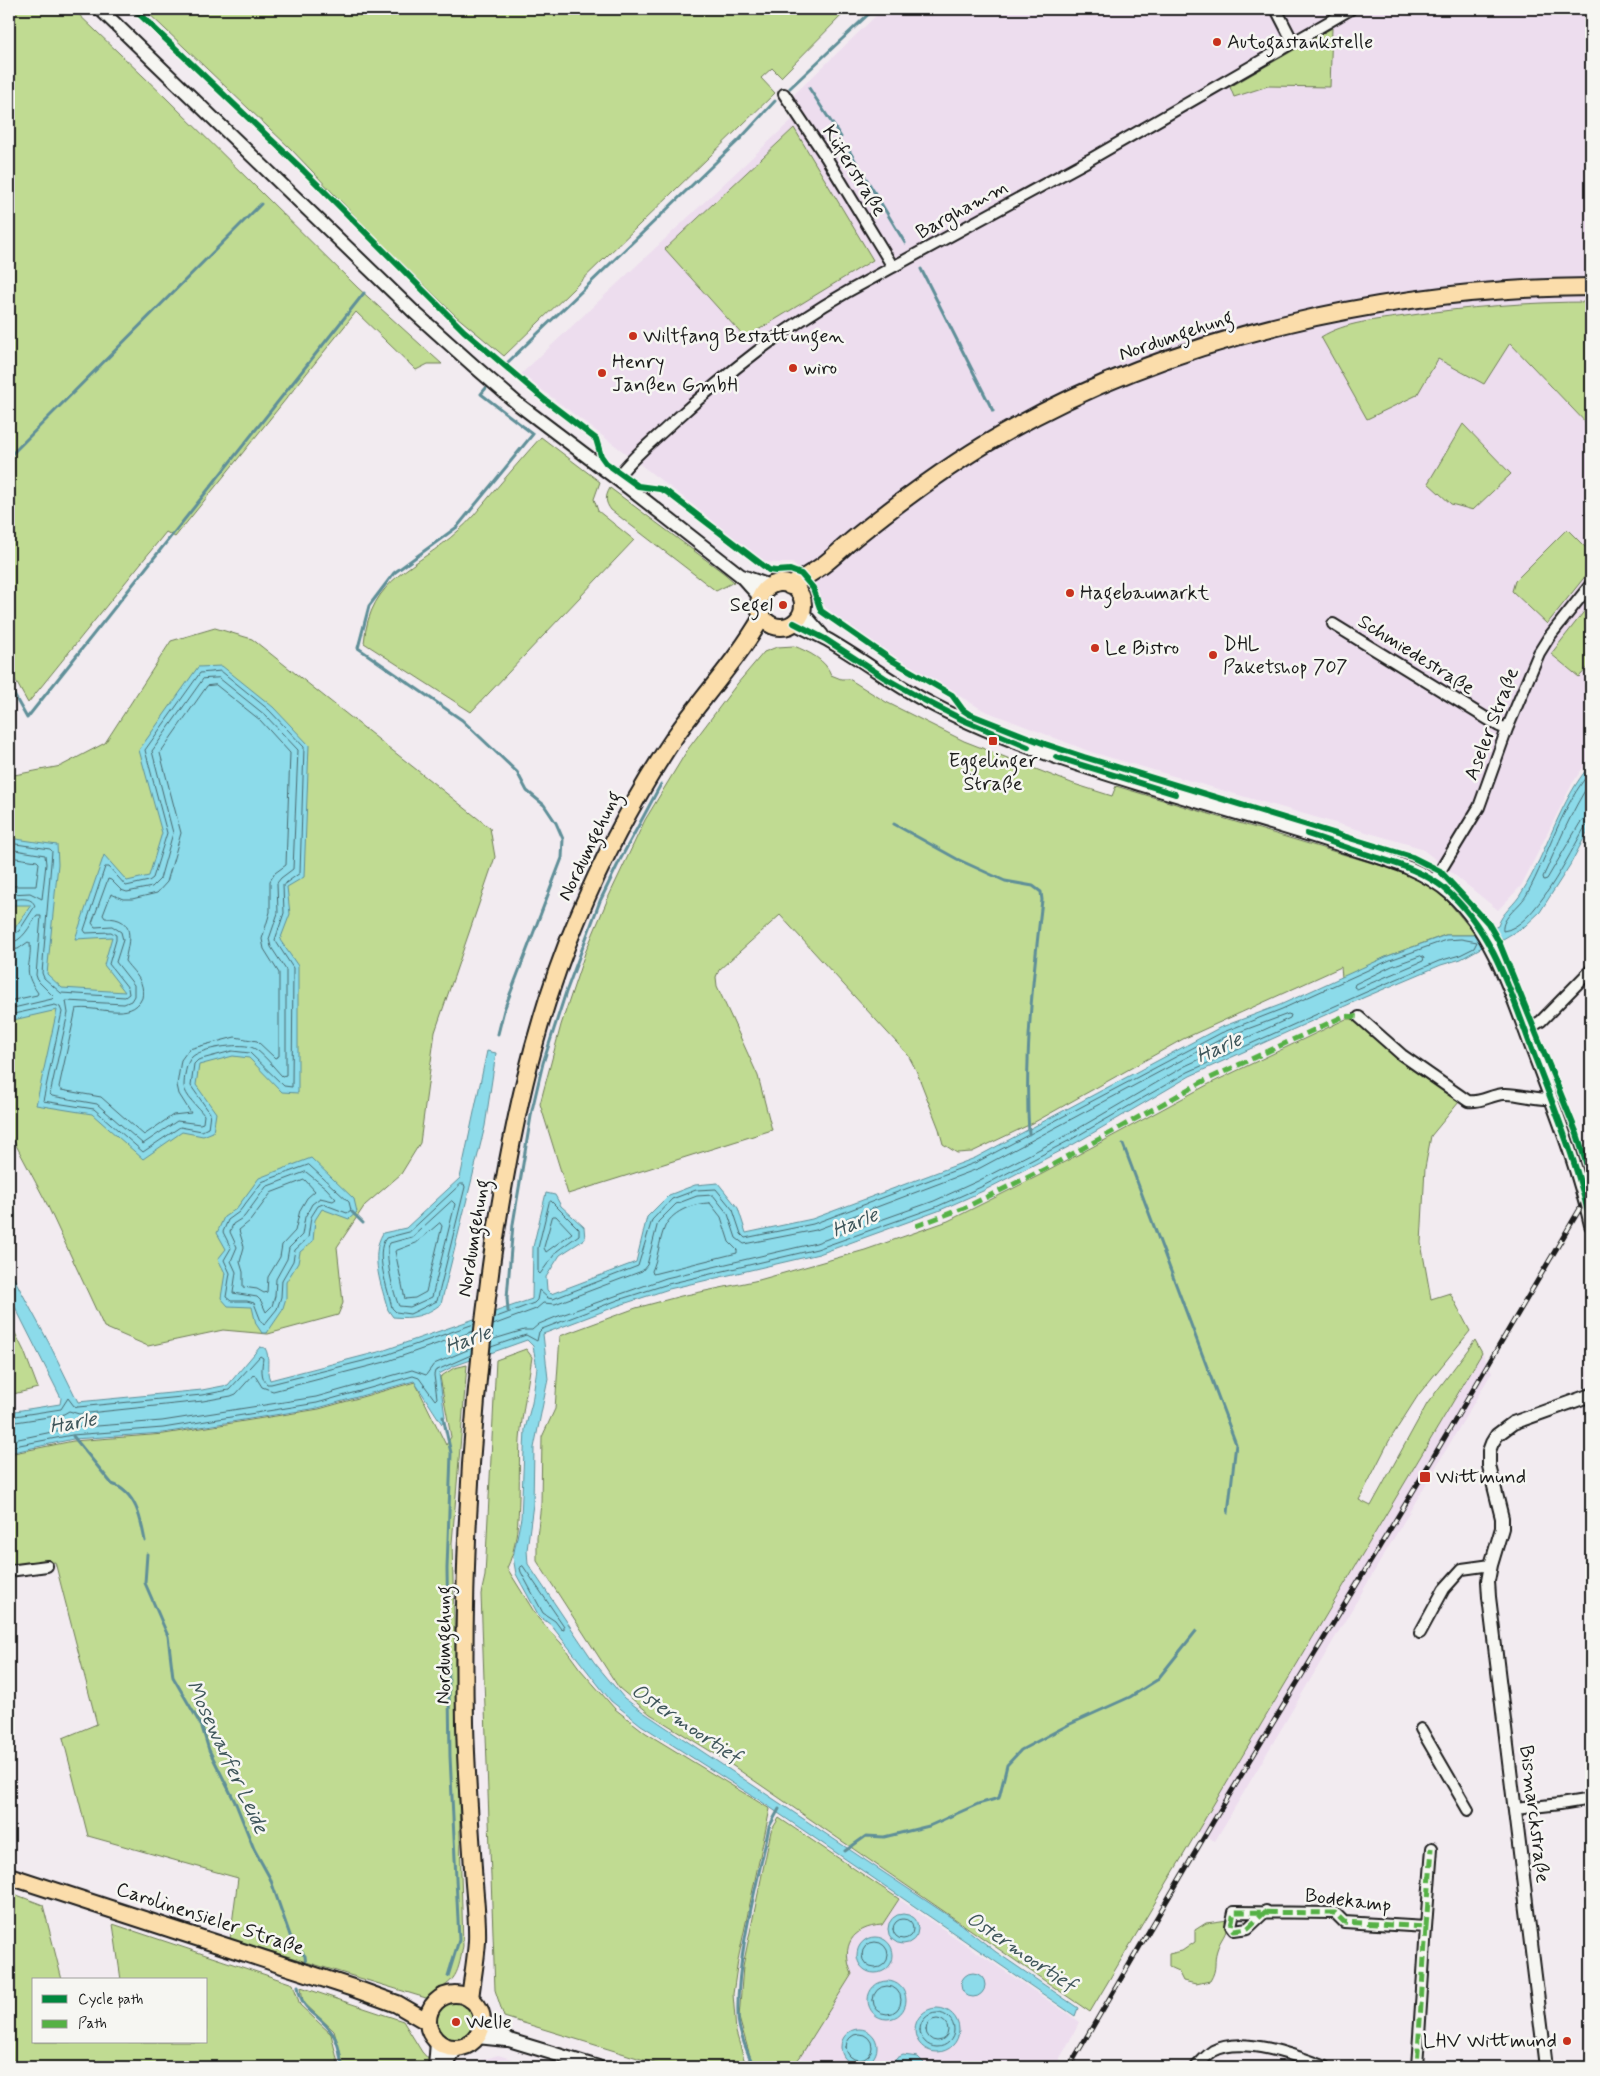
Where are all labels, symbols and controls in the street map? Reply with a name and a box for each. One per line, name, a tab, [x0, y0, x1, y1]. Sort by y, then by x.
place label: Autogastankstelle	[1227, 29, 1373, 58]
marker: Autogastankstelle	[1211, 36, 1223, 48]
street label: Küferstraße	[815, 120, 893, 222]
street label: Barghamm	[911, 174, 1013, 247]
street label: Nordumgehung	[1115, 304, 1237, 370]
place label: Wiltfang Bestattungen	[643, 323, 844, 352]
marker: Wiltfang Bestattungen	[627, 330, 639, 342]
place label: Henry Janßen GmbH	[612, 349, 738, 399]
place label: wiro	[803, 355, 837, 382]
marker: wiro	[787, 362, 799, 374]
marker: Henry Janßen GmbH	[596, 367, 608, 379]
place label: Hagebaumarkt	[1080, 580, 1209, 609]
marker: Hagebaumarkt	[1064, 587, 1076, 599]
place label: Segel	[730, 592, 773, 621]
marker: Segel	[777, 599, 789, 611]
street label: Schmiedestraße	[1352, 608, 1480, 702]
place label: DHL Paketshop 707	[1223, 631, 1348, 681]
place label: Le Bistro	[1105, 635, 1179, 662]
marker: Le Bistro	[1089, 642, 1101, 654]
marker: DHL Paketshop 707	[1207, 649, 1219, 661]
street label: Aseler Straße	[1458, 664, 1526, 784]
marker: Eggelinger Straße	[987, 735, 999, 747]
place label: Eggelinger Straße	[948, 748, 1038, 798]
street label: Nordumgehung	[552, 787, 630, 906]
water label: Harle	[1192, 1025, 1248, 1070]
street label: Nordumgehung	[451, 1177, 499, 1299]
water label: Harle	[828, 1201, 884, 1245]
water label: Harle	[441, 1318, 497, 1361]
water label: Harle	[47, 1405, 100, 1441]
place label: Wittmund	[1436, 1464, 1526, 1491]
marker: Wittmund	[1418, 1470, 1432, 1484]
street label: Nordumgehung	[431, 1585, 460, 1705]
water label: Mosewarfer Leide	[179, 1676, 275, 1839]
water label: Ostermoortief	[626, 1677, 749, 1773]
street label: Bismarckstraße	[1512, 1744, 1556, 1885]
street label: Carolinensieler Straße	[113, 1876, 308, 1962]
street label: Bodekamp	[1303, 1882, 1393, 1920]
water label: Ostermoortief	[961, 1905, 1084, 2001]
legend	[32, 1978, 208, 2044]
text: Cycle path	[78, 1990, 143, 2010]
place label: Welle	[466, 2009, 512, 2036]
text: Path	[78, 2014, 107, 2034]
marker: Welle	[450, 2016, 462, 2028]
place label: LHV Wittmund	[1423, 2028, 1557, 2055]
marker: LHV Wittmund	[1561, 2035, 1573, 2047]

